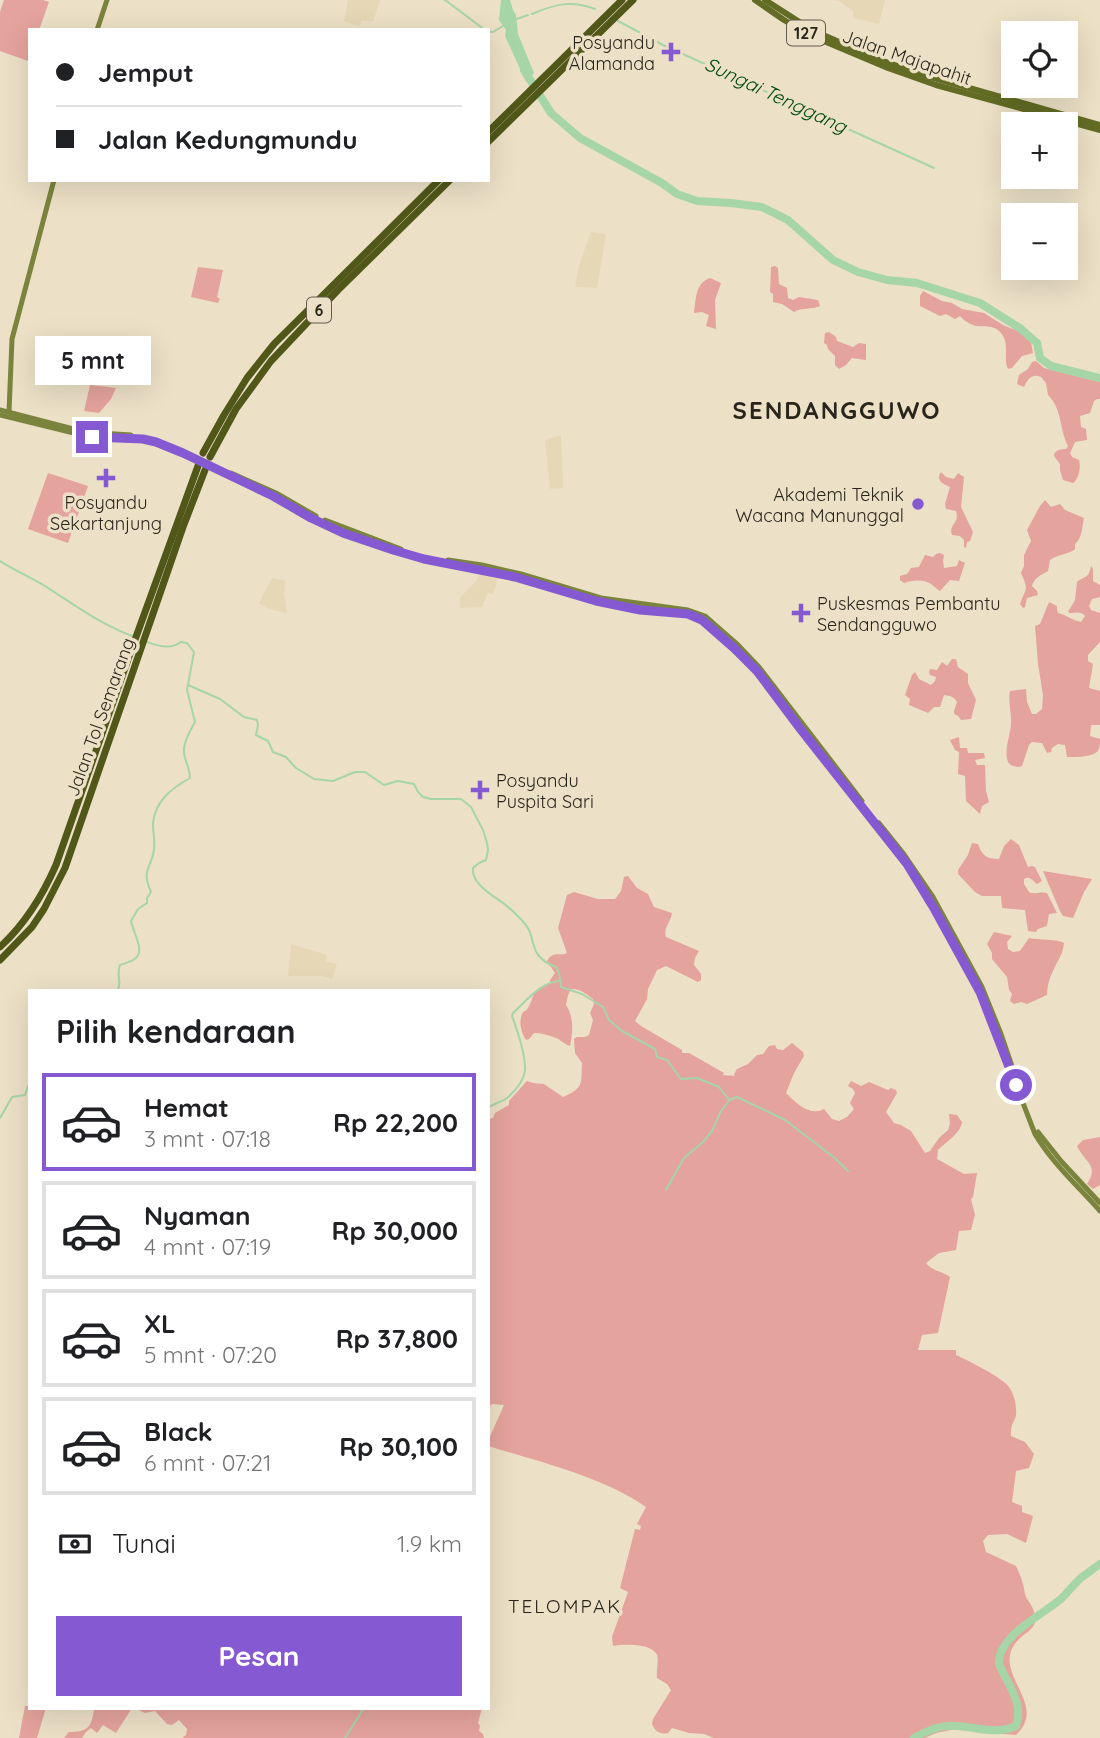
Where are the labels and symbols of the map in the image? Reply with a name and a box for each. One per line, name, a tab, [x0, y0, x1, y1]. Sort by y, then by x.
road number: 127	[787, 20, 825, 46]
street label: Jalan Majapahit	[839, 24, 975, 90]
place label: Posyandu Alamanda	[569, 31, 655, 75]
marker: Posyandu Alamanda	[661, 42, 681, 62]
water label: Sungai Tenggang	[701, 52, 852, 139]
road number: 6	[307, 298, 331, 322]
callout: 5 mnt	[34, 336, 150, 384]
district label: SENDANGGUWO	[733, 395, 941, 425]
route end	[76, 421, 108, 453]
marker: Posyandu Sekartanjung	[96, 468, 116, 488]
place label: Akademi Teknik Wacana Manunggal	[735, 483, 904, 527]
place label: Posyandu Sekartanjung	[50, 491, 162, 535]
marker: Akademi Teknik Wacana Manunggal	[910, 496, 926, 512]
place label: Puskesmas Pembantu Sendangguwo	[817, 592, 1001, 636]
marker: Puskesmas Pembantu Sendangguwo	[791, 603, 811, 623]
street label: Jalan Tol Semarang	[61, 635, 139, 799]
place label: Posyandu Puspita Sari	[496, 769, 594, 813]
marker: Posyandu Puspita Sari	[470, 780, 490, 800]
route start	[1000, 1069, 1032, 1101]
district label: TELOMPAK	[508, 1594, 622, 1618]

